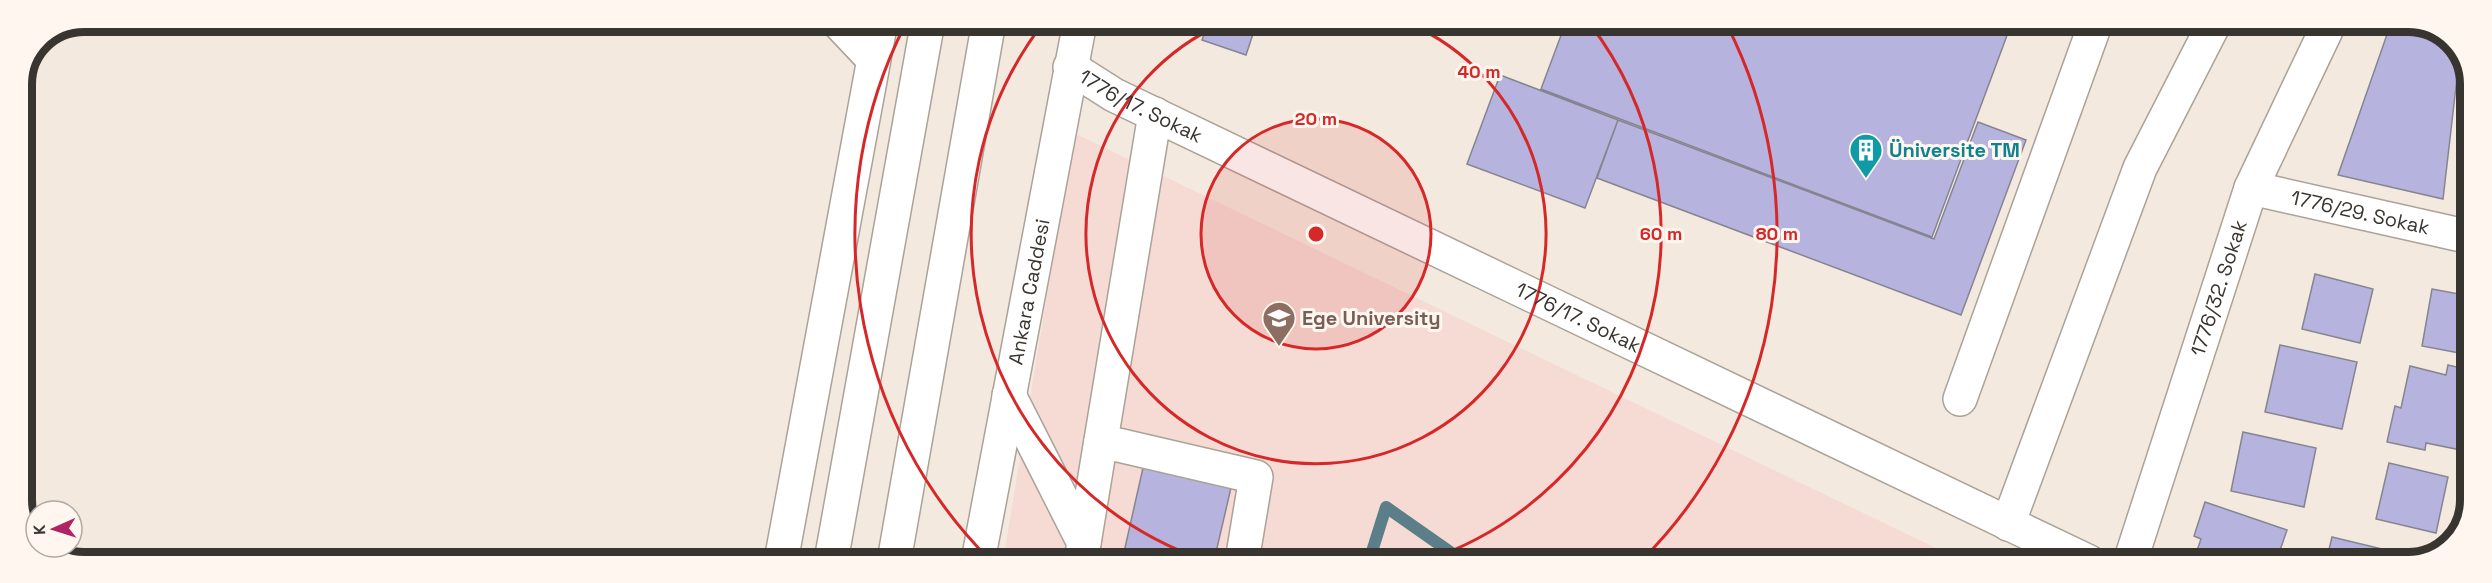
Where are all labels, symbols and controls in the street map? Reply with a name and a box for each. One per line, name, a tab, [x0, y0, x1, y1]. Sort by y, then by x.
text: 40 m	[1457, 60, 1501, 83]
street label: 1776/17. Sokak	[1074, 63, 1207, 149]
text: 20 m	[1295, 107, 1337, 130]
building icon: Üniversite TM	[1848, 132, 1884, 179]
place label: Üniversite TM	[1889, 137, 2020, 163]
street label: 1776/29. Sokak	[2288, 184, 2432, 241]
street label: 1776/32. Sokak	[2184, 216, 2253, 359]
street label: Ankara Caddesi	[1002, 217, 1055, 367]
text: 60 m	[1640, 222, 1682, 245]
text: 80 m	[1756, 222, 1798, 245]
centre of rings	[1306, 224, 1326, 244]
street label: 1776/17. Sokak	[1511, 276, 1645, 359]
school or university icon: Ege University	[1261, 300, 1297, 347]
place label: Ege University	[1302, 305, 1441, 331]
north arrow	[24, 499, 84, 559]
text: K	[29, 524, 50, 535]

